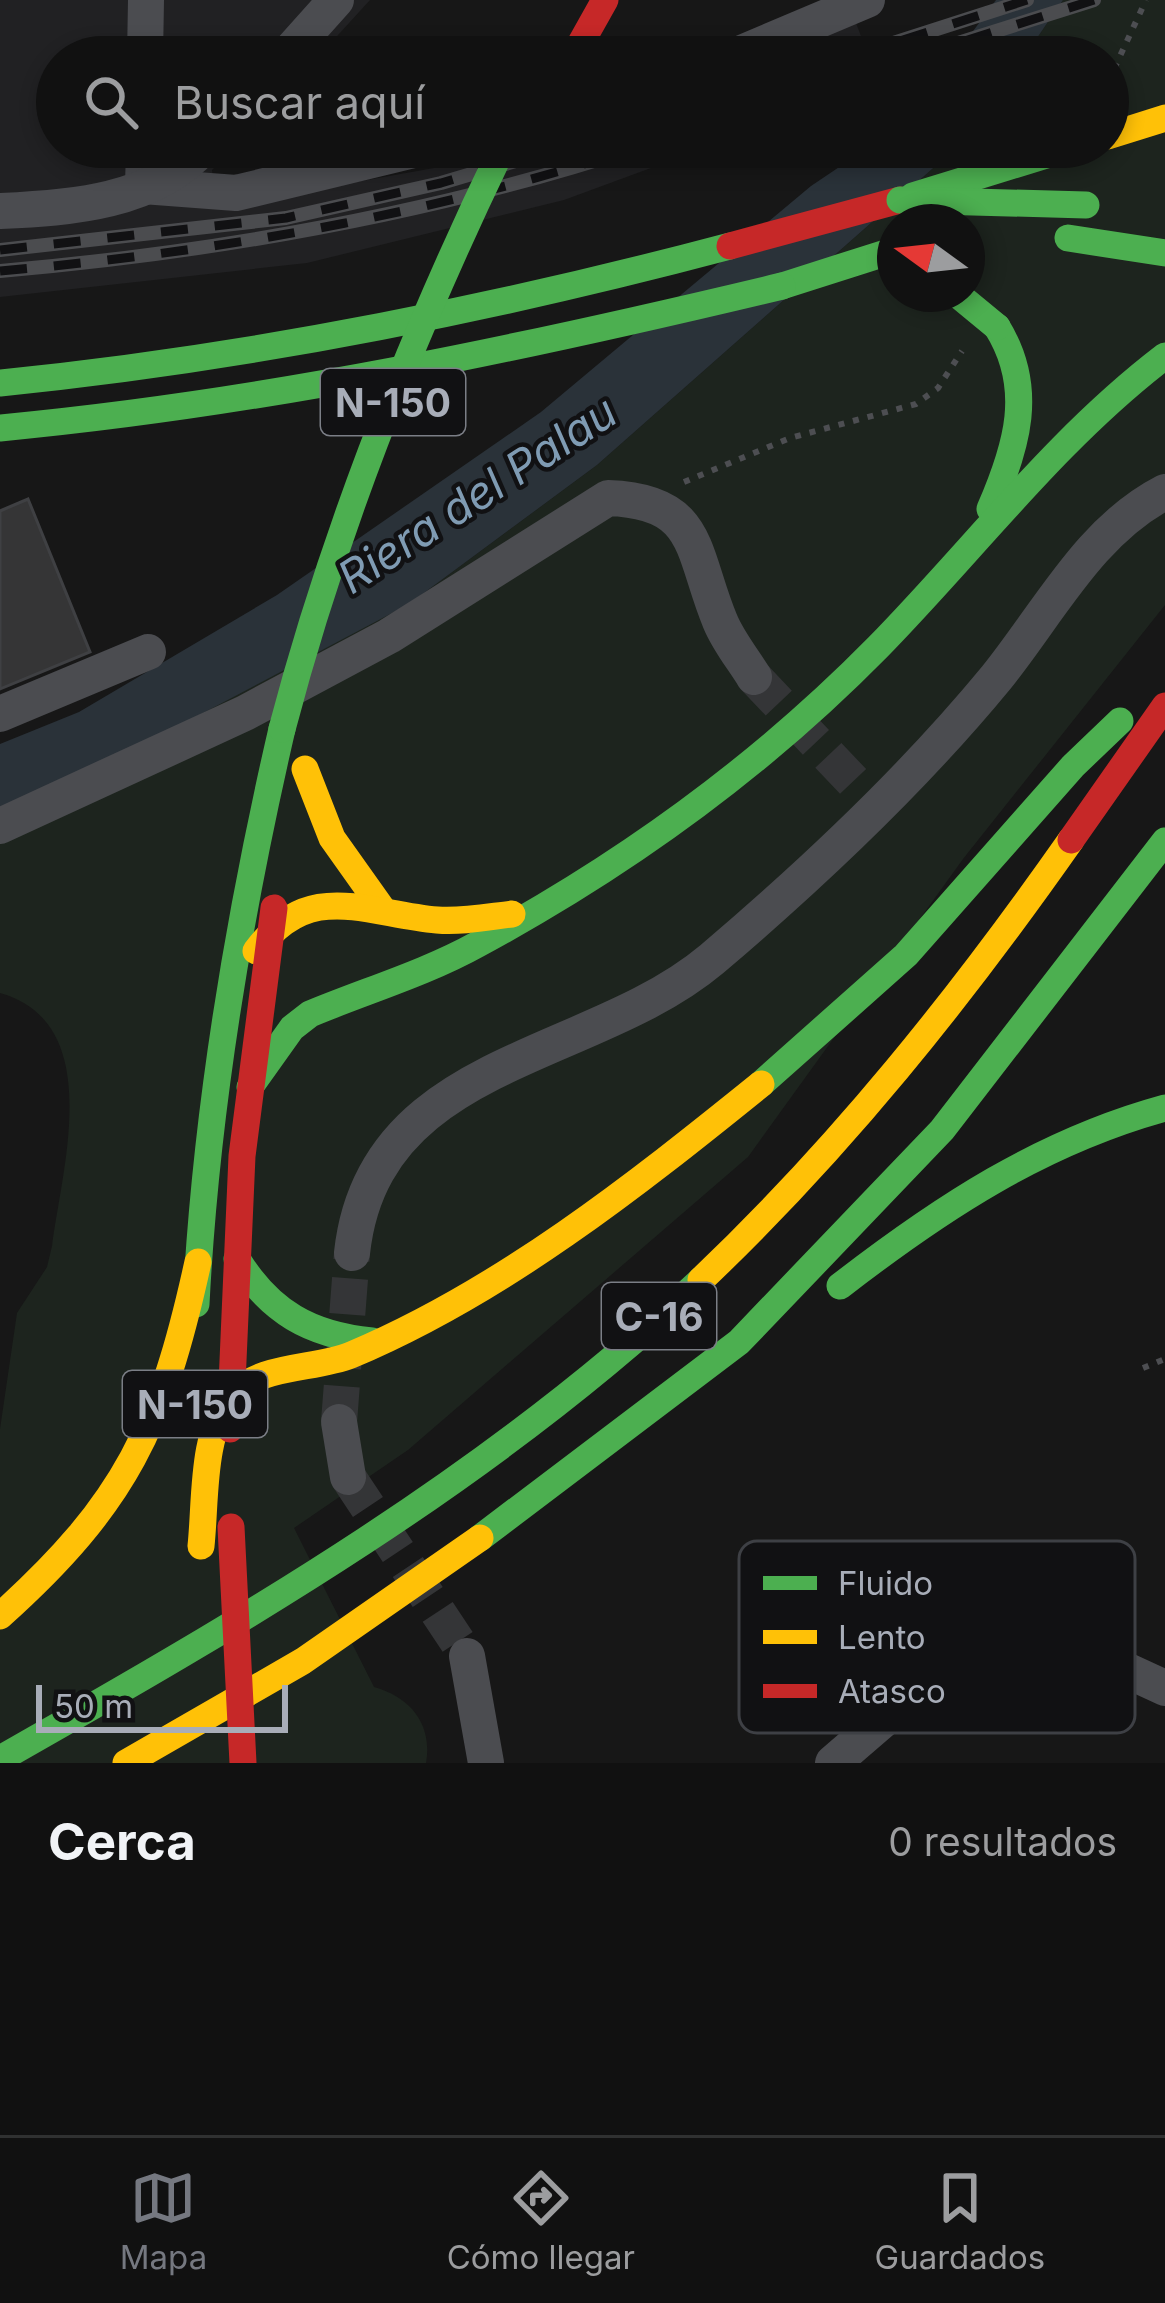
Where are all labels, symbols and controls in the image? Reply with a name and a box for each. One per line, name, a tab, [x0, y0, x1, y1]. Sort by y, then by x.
search box	[36, 36, 1129, 168]
icon: search	[78, 69, 144, 135]
text: Buscar aquí	[174, 75, 425, 130]
north arrow	[877, 204, 985, 312]
road number: N-150	[321, 369, 465, 435]
water label: Riera del Palau	[328, 384, 626, 604]
road number: C-16	[602, 1283, 716, 1349]
road number: N-150	[123, 1371, 267, 1437]
legend	[739, 1541, 1135, 1733]
text: Fluido	[838, 1563, 933, 1603]
text: Lento	[838, 1617, 926, 1657]
text: Atasco	[838, 1671, 946, 1711]
scale bar	[36, 1679, 288, 1732]
text: 50 m	[54, 1686, 133, 1726]
text: Cerca	[48, 1811, 196, 1872]
text: 0 resultados	[888, 1818, 1117, 1865]
tab: Mapa	[120, 2165, 207, 2277]
tab: Cómo llegar	[447, 2165, 635, 2277]
tab: Guardados	[875, 2165, 1045, 2277]

